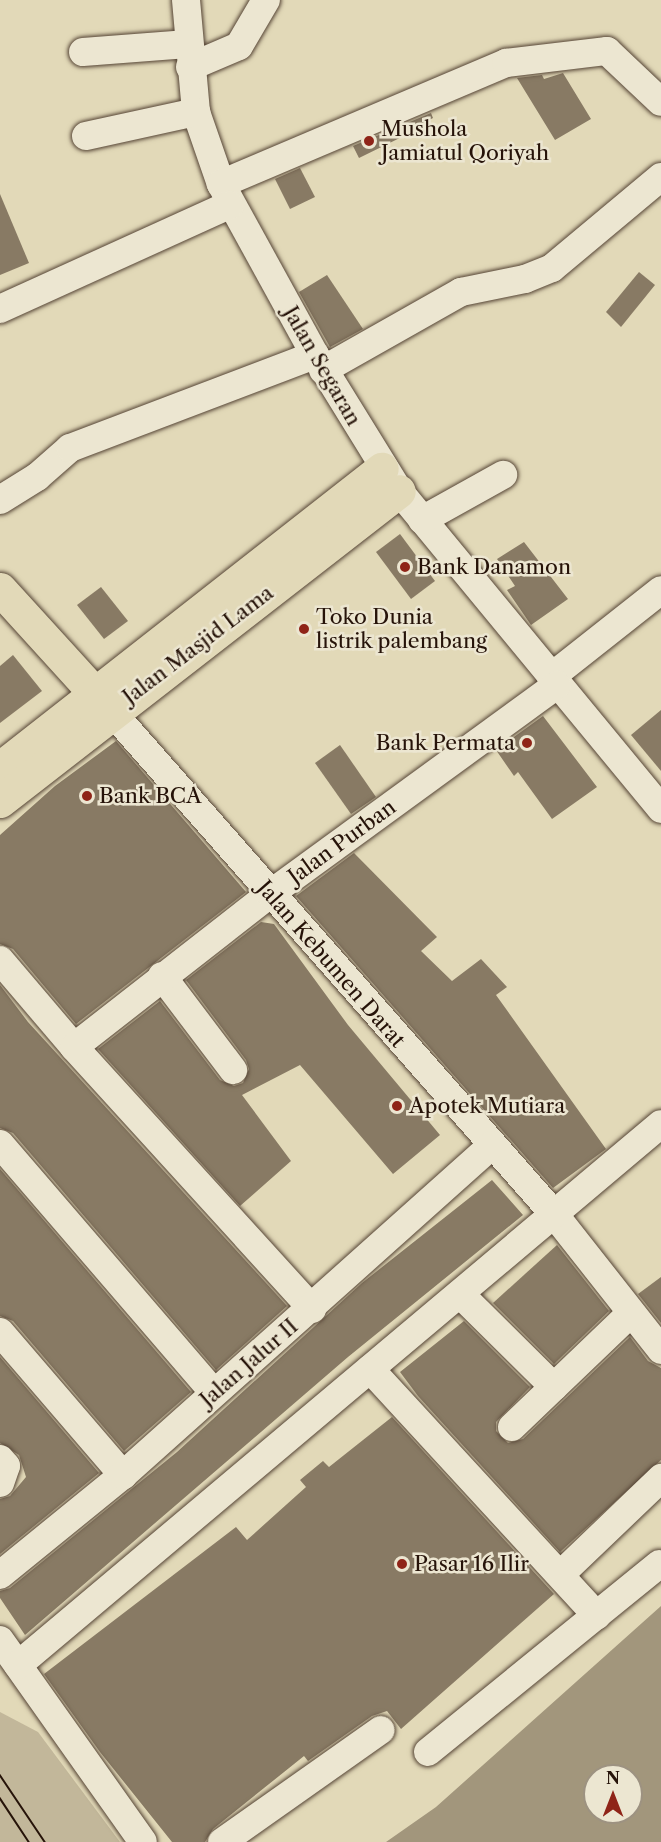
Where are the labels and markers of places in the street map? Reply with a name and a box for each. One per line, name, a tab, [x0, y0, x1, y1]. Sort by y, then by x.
place label: Mushola Jamiatul Qoriyah	[381, 116, 549, 166]
marker: Mushola Jamiatul Qoriyah	[362, 134, 376, 148]
place label: Bank Danamon	[417, 554, 572, 580]
marker: Bank Danamon	[398, 560, 412, 574]
place label: Toko Dunia listrik palembang	[316, 604, 488, 654]
marker: Toko Dunia listrik palembang	[297, 622, 311, 636]
place label: Bank Permata	[375, 730, 515, 756]
marker: Bank Permata	[520, 736, 534, 750]
place label: Bank BCA	[99, 783, 202, 809]
marker: Bank BCA	[80, 789, 94, 803]
place label: Apotek Mutiara	[409, 1093, 566, 1119]
marker: Apotek Mutiara	[390, 1099, 404, 1113]
place label: Pasar 16 Ilir	[414, 1551, 529, 1577]
marker: Pasar 16 Ilir	[395, 1557, 409, 1571]

